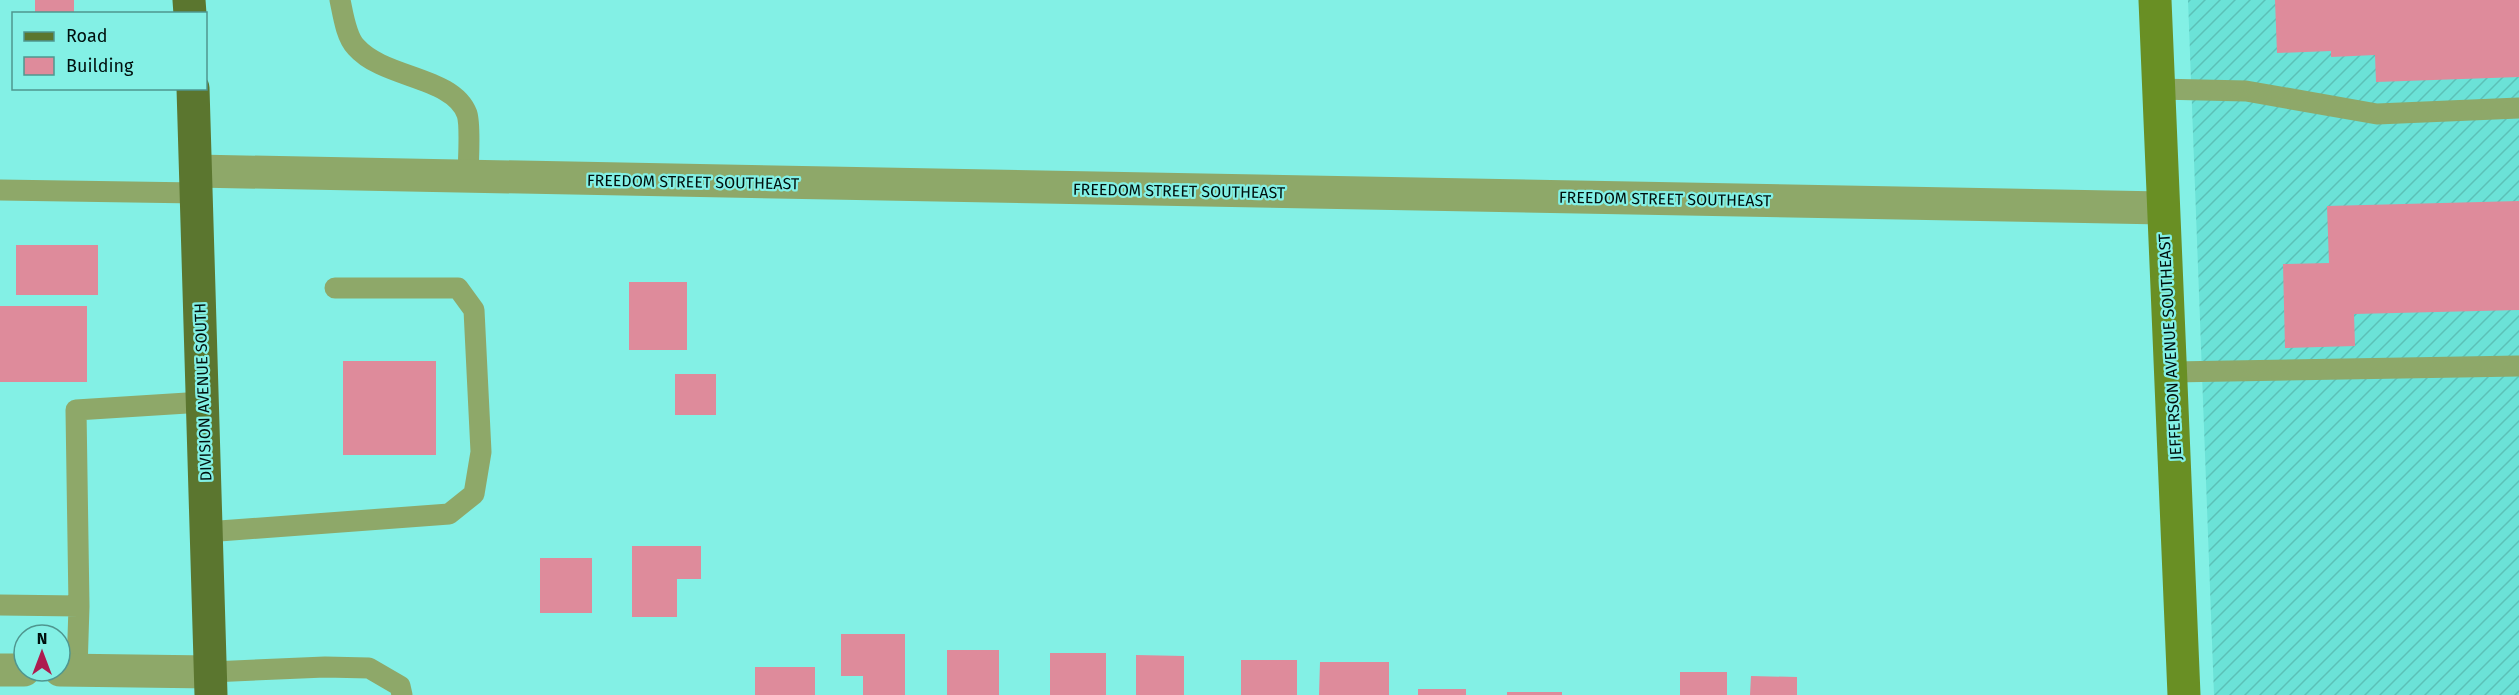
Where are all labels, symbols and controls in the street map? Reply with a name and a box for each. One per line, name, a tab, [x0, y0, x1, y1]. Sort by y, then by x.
legend	[12, 12, 207, 90]
text: Road	[66, 25, 108, 47]
text: Building	[66, 55, 134, 77]
street label: FREEDOM STREET SOUTHEAST	[587, 171, 800, 193]
street label: FREEDOM STREET SOUTHEAST	[1073, 180, 1286, 202]
street label: FREEDOM STREET SOUTHEAST	[1559, 188, 1772, 210]
street label: JEFFERSON AVENUE SOUTHEAST	[2155, 233, 2185, 461]
street label: DIVISION AVENUE SOUTH	[190, 302, 216, 482]
north arrow	[12, 623, 72, 683]
text: N	[37, 629, 47, 648]

